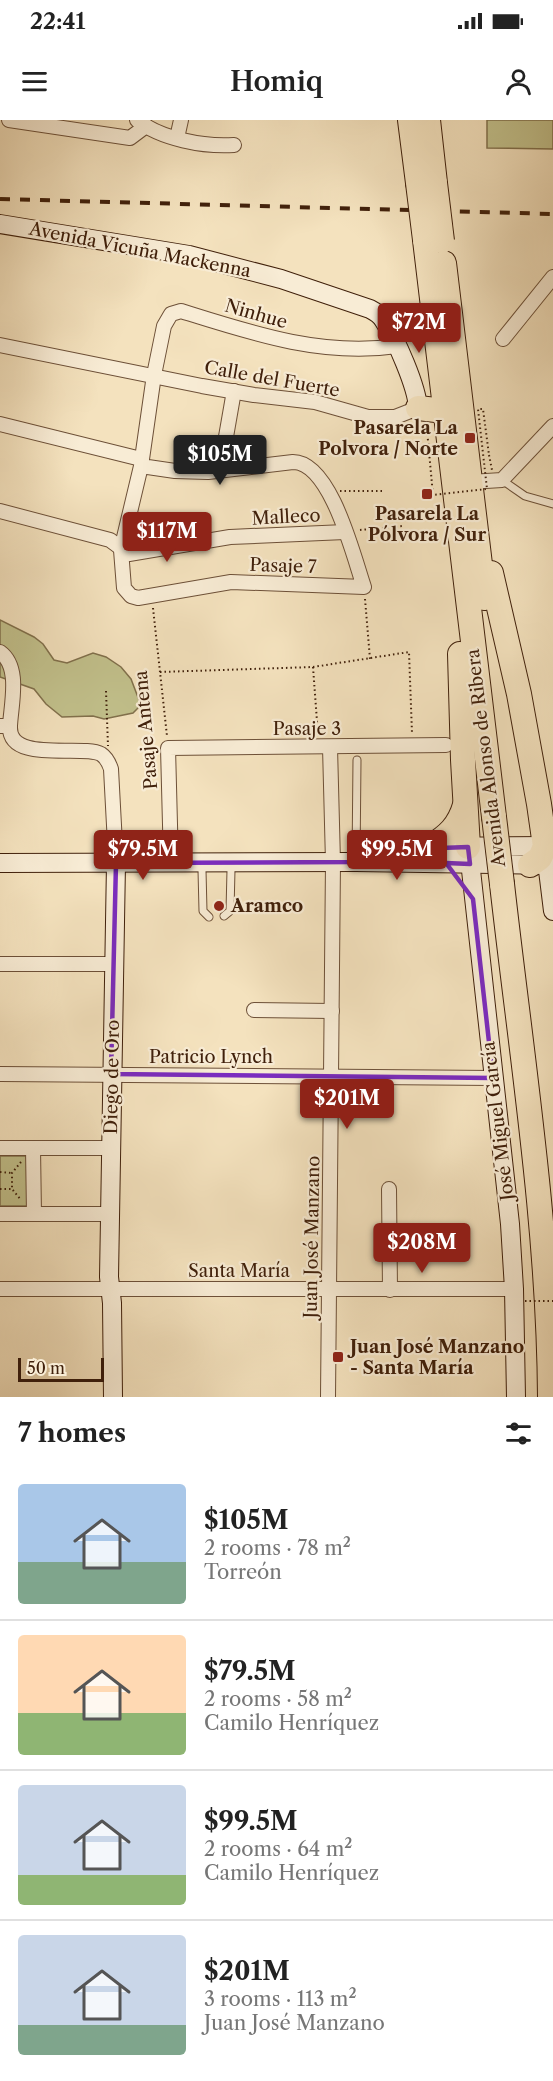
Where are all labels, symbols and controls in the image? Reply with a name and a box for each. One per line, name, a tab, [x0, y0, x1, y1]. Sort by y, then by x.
text: 22:41	[30, 8, 85, 35]
icon: menu	[18, 65, 51, 98]
text: Homiq	[230, 65, 323, 98]
icon: person	[502, 65, 535, 98]
street label: Avenida Vicuña Mackenna	[26, 217, 253, 282]
street label: Ninhue	[222, 295, 290, 333]
pin: $72M	[383, 303, 455, 354]
text: $72M	[392, 310, 446, 334]
street label: Calle del Fuerte	[203, 356, 341, 402]
place label: Pasarela La Polvora / Norte	[318, 417, 459, 460]
marker: Pasarela La Polvora / Norte	[463, 431, 477, 445]
pin: $105M	[178, 435, 262, 486]
text: $105M	[187, 442, 253, 466]
marker: Pasarela La Pólvora / Sur	[420, 487, 434, 501]
place label: Pasarela La Pólvora / Sur	[368, 503, 486, 546]
street label: Malleco	[251, 504, 321, 530]
pin: $117M	[125, 512, 209, 563]
text: $117M	[137, 519, 197, 543]
street label: Pasaje 7	[249, 554, 317, 578]
street label: Avenida Alonso de Ribera	[462, 647, 510, 869]
street label: Pasaje Antena	[130, 669, 162, 790]
street label: Pasaje 3	[273, 718, 341, 740]
pin: $79.5M	[94, 830, 192, 881]
pin: $99.5M	[348, 830, 446, 881]
text: $79.5M	[108, 837, 178, 861]
text: $99.5M	[361, 837, 433, 861]
place label: Aramco	[230, 895, 303, 917]
marker: Aramco	[212, 899, 226, 913]
street label: Diego de Oro	[100, 1020, 124, 1134]
street label: José Miguel García	[477, 1040, 519, 1205]
street label: Patricio Lynch	[149, 1046, 273, 1068]
pin: $201M	[305, 1079, 389, 1130]
text: $201M	[314, 1086, 380, 1110]
street label: Juan José Manzano	[300, 1156, 324, 1321]
pin: $208M	[380, 1223, 464, 1274]
text: $208M	[387, 1230, 457, 1254]
street label: Santa María	[188, 1260, 290, 1282]
place label: Juan José Manzano - Santa María	[347, 1336, 524, 1379]
marker: Juan José Manzano - Santa María	[331, 1350, 345, 1364]
scale bar	[18, 1355, 104, 1382]
text: 50 m	[27, 1358, 65, 1378]
text: 7 homes	[18, 1417, 126, 1449]
icon: filters	[502, 1417, 535, 1450]
text: $105M	[204, 1504, 289, 1536]
icon: home	[66, 1508, 138, 1580]
text: 2 rooms · 78 m²	[204, 1536, 351, 1560]
text: Torreón	[204, 1560, 282, 1584]
text: $79.5M	[204, 1655, 296, 1687]
icon: home	[66, 1659, 138, 1731]
text: 2 rooms · 58 m²	[204, 1687, 352, 1711]
text: Camilo Henríquez	[204, 1711, 379, 1735]
text: $99.5M	[204, 1805, 298, 1837]
icon: home	[66, 1809, 138, 1881]
text: 2 rooms · 64 m²	[204, 1837, 353, 1861]
text: Camilo Henríquez	[204, 1861, 379, 1885]
text: $201M	[204, 1955, 290, 1987]
icon: home	[66, 1959, 138, 2031]
text: 3 rooms · 113 m²	[204, 1987, 357, 2011]
text: Juan José Manzano	[204, 2011, 385, 2035]

